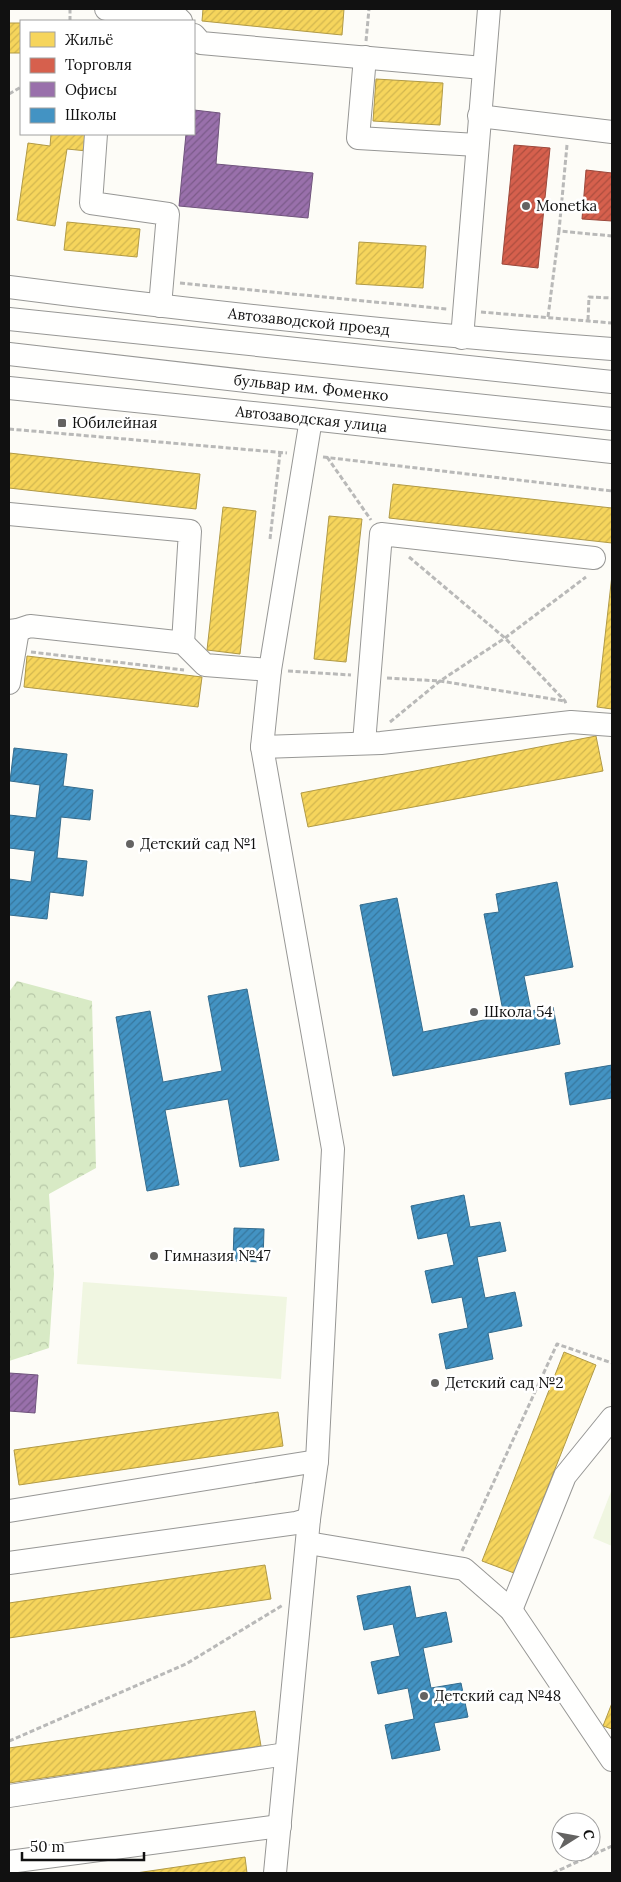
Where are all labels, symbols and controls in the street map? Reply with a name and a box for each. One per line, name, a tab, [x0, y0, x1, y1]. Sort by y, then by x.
legend	[20, 20, 195, 135]
text: Жильё	[65, 30, 113, 49]
text: Торговля	[65, 55, 132, 74]
text: Офисы	[65, 80, 117, 99]
text: Школы	[65, 105, 117, 124]
place label: Monetka	[536, 196, 597, 215]
marker: Monetka	[520, 200, 532, 212]
street label: Автозаводской проезд	[226, 303, 391, 339]
street label: бульвар им. Фоменко	[233, 370, 390, 405]
street label: Автозаводская улица	[234, 401, 389, 436]
place label: Юбилейная	[72, 413, 157, 432]
marker: Юбилейная	[56, 417, 68, 429]
place label: Детский сад №1	[140, 834, 256, 853]
marker: Детский сад №1	[124, 838, 136, 850]
place label: Школа 54	[484, 1002, 553, 1021]
marker: Школа 54	[468, 1006, 480, 1018]
place label: Гимназия №47	[164, 1246, 271, 1265]
marker: Гимназия №47	[148, 1250, 160, 1262]
place label: Детский сад №2	[445, 1373, 564, 1392]
marker: Детский сад №2	[429, 1377, 441, 1389]
place label: Детский сад №48	[434, 1686, 561, 1705]
marker: Детский сад №48	[418, 1690, 430, 1702]
north arrow	[551, 1812, 601, 1862]
text: С	[579, 1828, 599, 1841]
scale bar	[22, 1830, 145, 1862]
text: 50 m	[30, 1837, 65, 1856]

